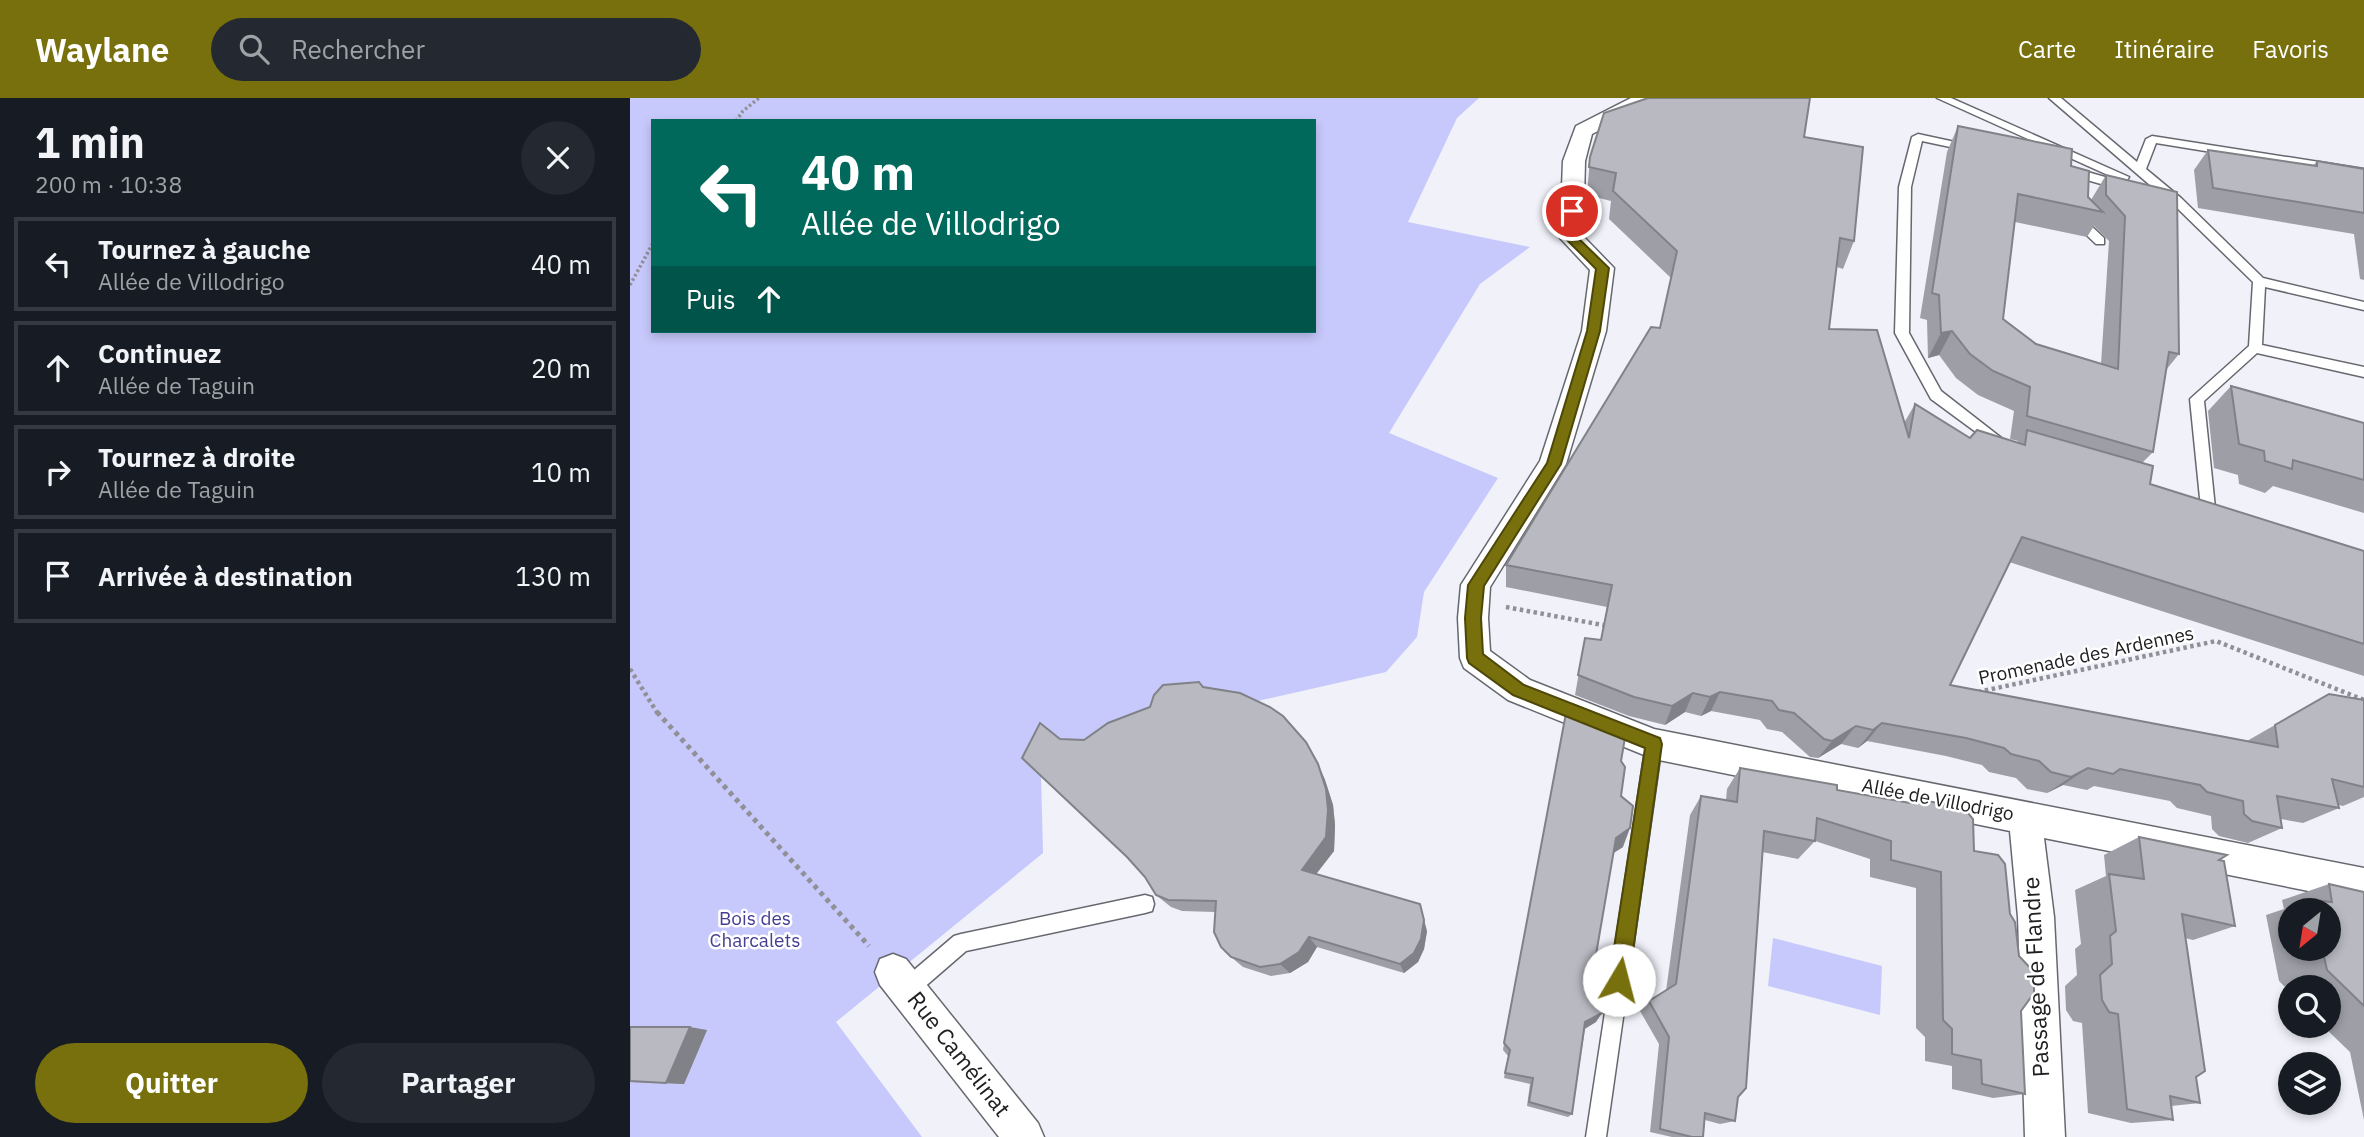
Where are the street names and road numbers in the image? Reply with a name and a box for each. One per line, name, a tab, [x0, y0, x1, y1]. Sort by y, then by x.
street label: Promenade des Ardennes	[1976, 620, 2196, 690]
street label: Allée de Villodrigo	[1860, 773, 2016, 825]
street label: Passage de Flandre	[2015, 876, 2055, 1078]
street label: Rue Camélinat	[902, 985, 1018, 1122]

